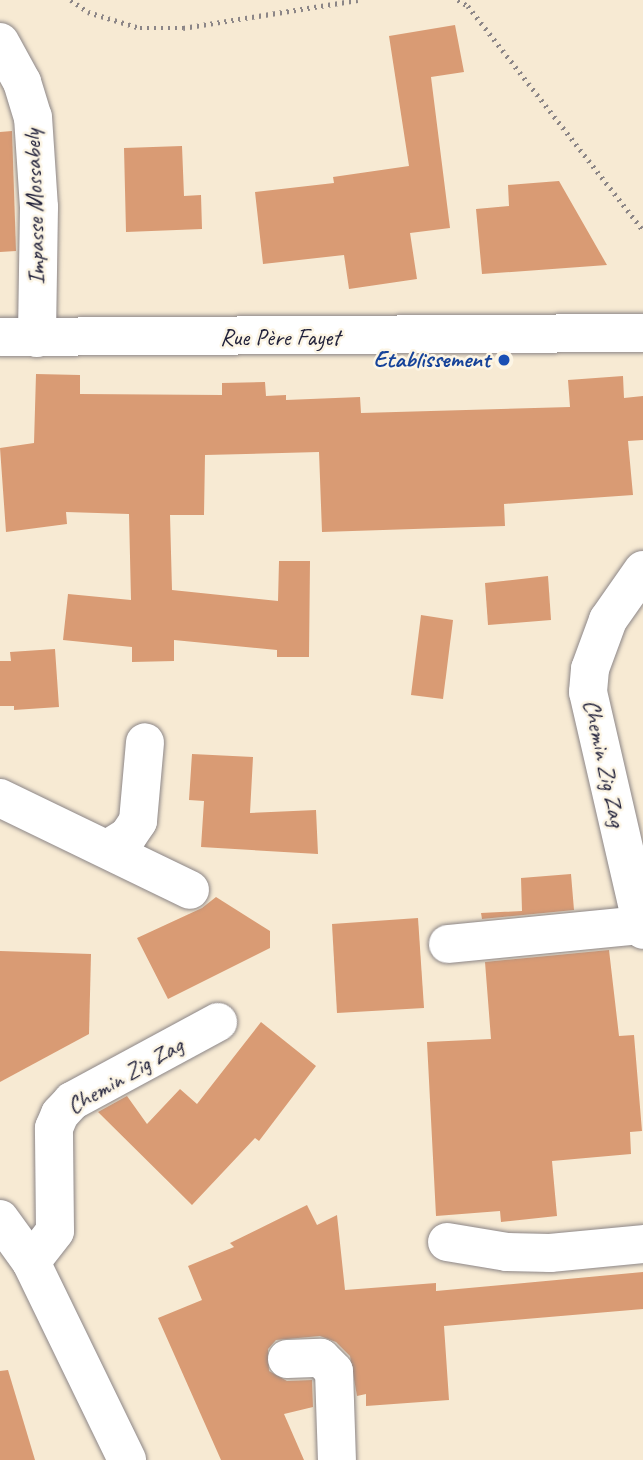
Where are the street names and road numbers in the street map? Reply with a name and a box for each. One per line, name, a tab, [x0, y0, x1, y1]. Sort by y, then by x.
street label: Impasse Mossabely	[18, 129, 52, 285]
street label: Rue Père Fayet	[220, 324, 340, 352]
street label: Chemin Zig Zag	[577, 697, 631, 829]
street label: Chemin Zig Zag	[62, 1031, 188, 1121]

